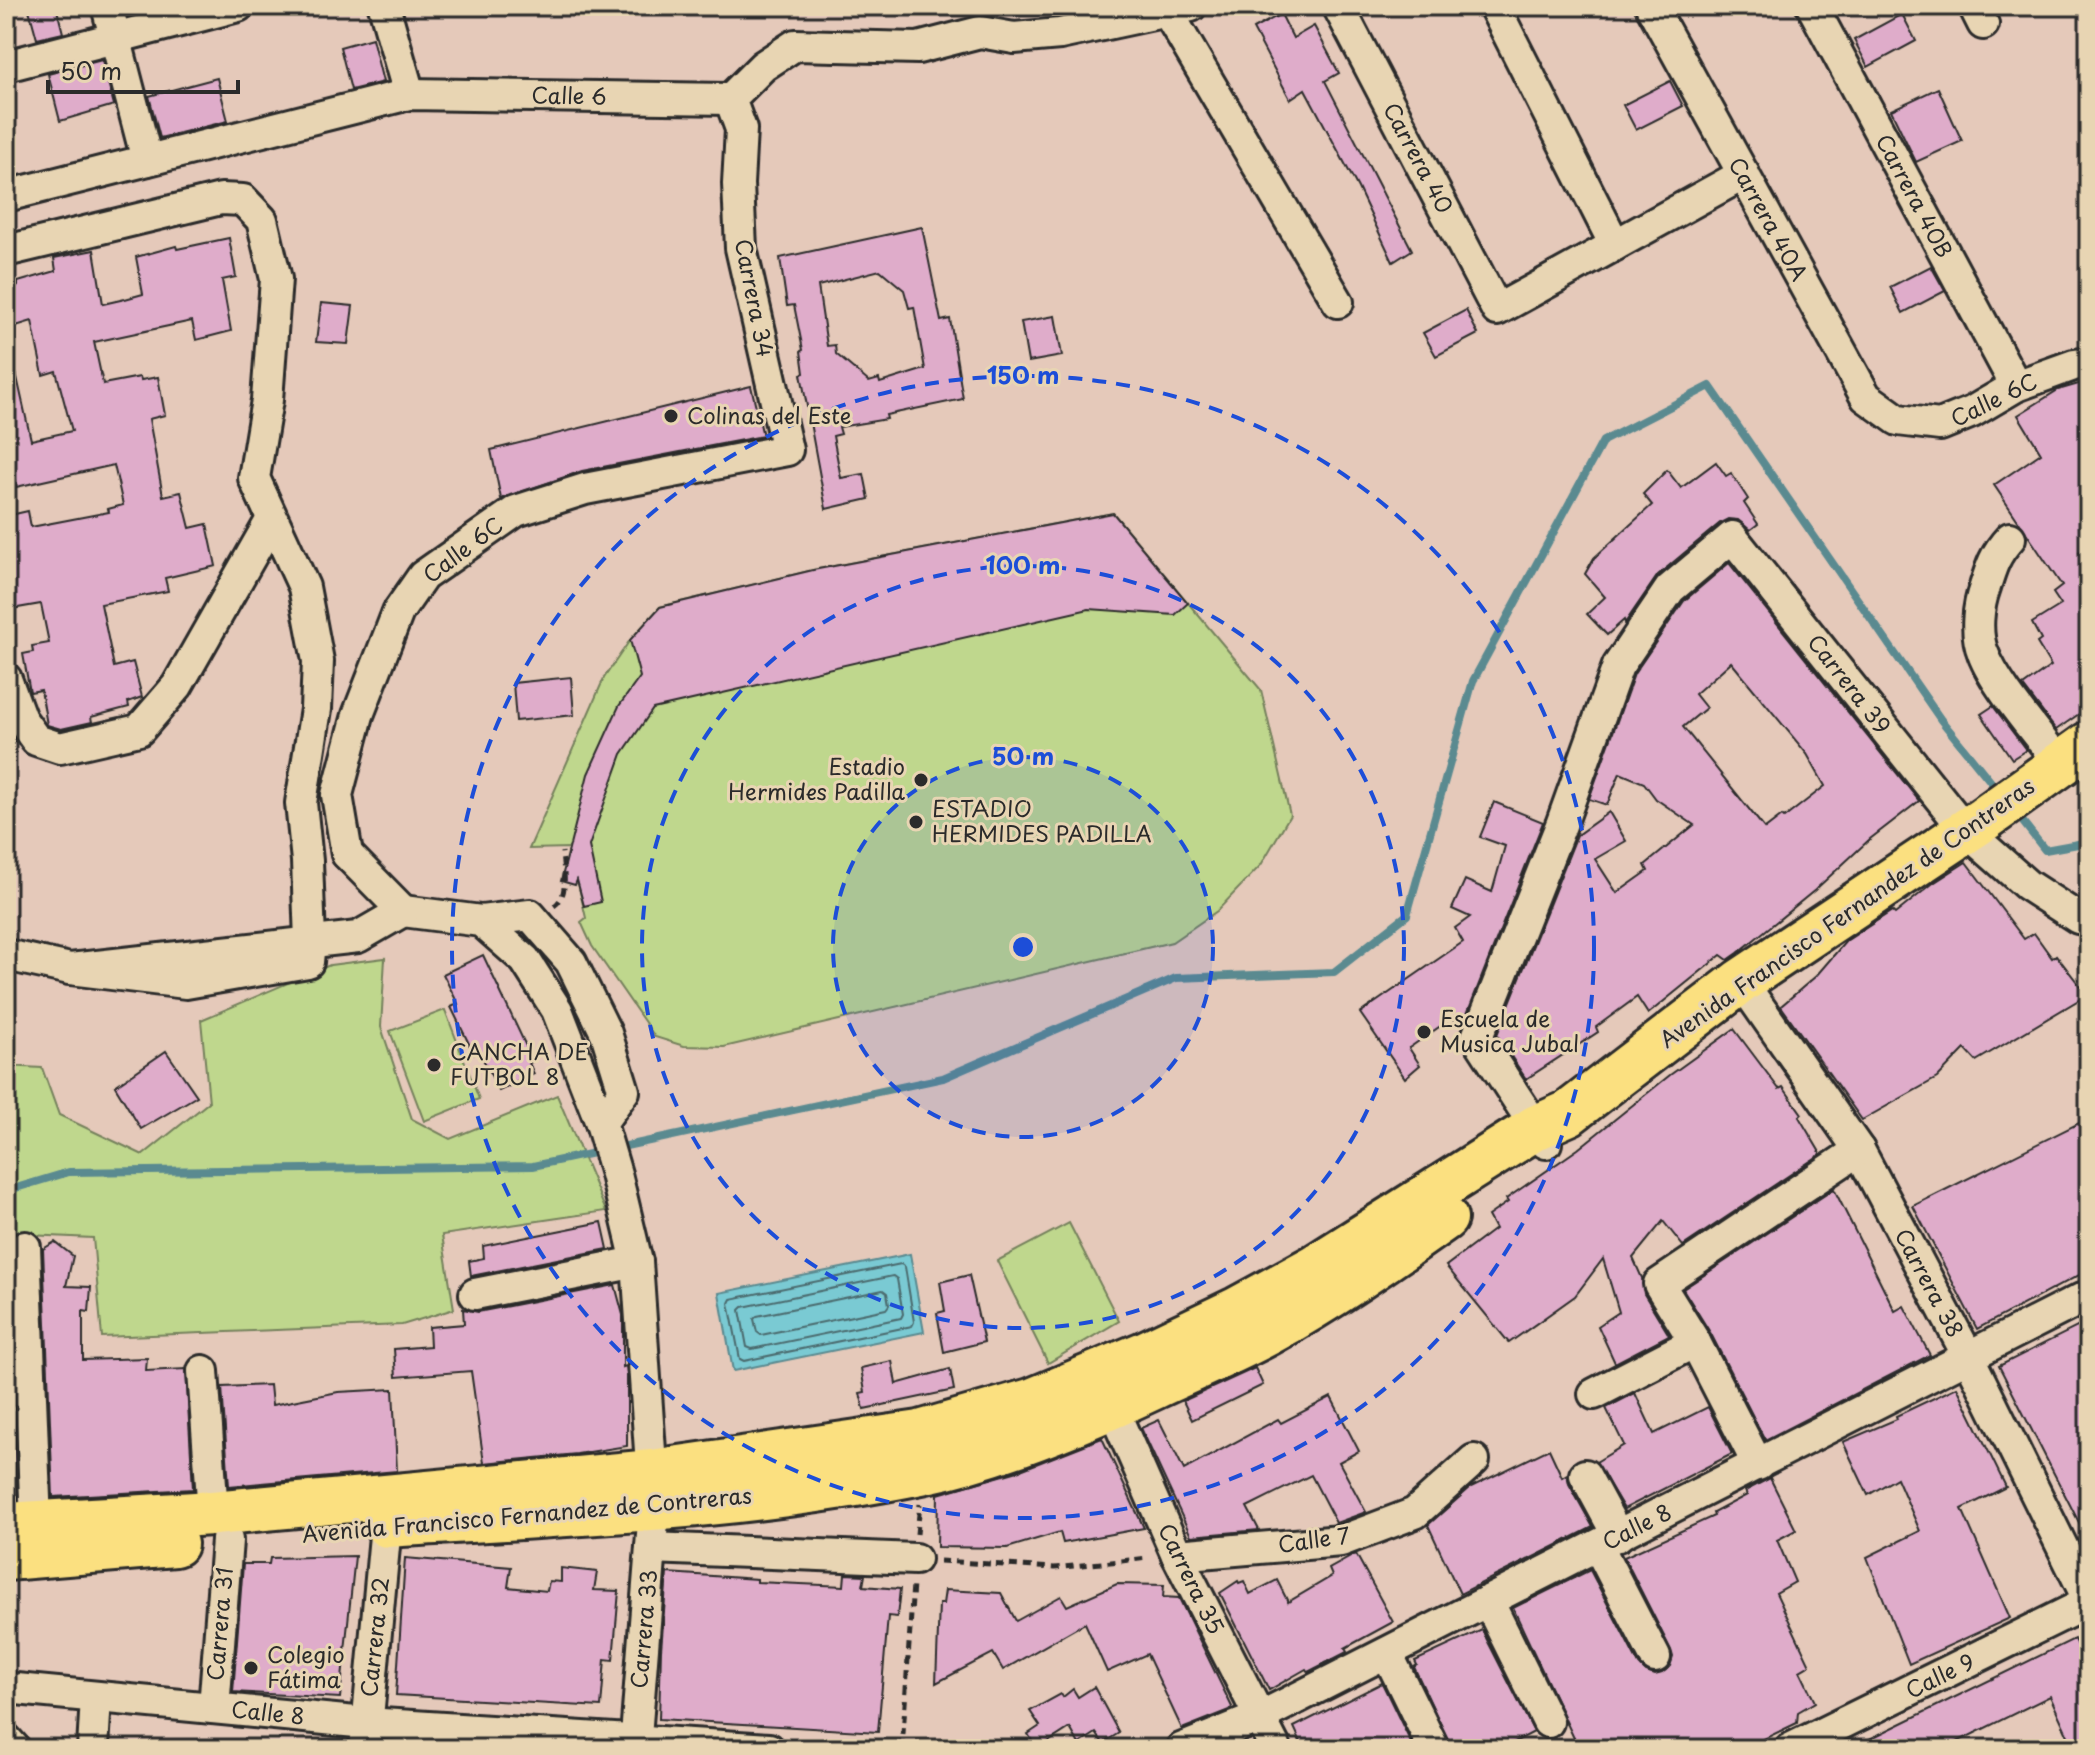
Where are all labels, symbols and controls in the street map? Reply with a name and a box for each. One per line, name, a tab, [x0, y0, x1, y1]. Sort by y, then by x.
scale bar	[48, 44, 238, 94]
text: 50 m	[60, 52, 122, 88]
street label: Calle 6	[531, 77, 607, 112]
street label: Carrera 40	[1376, 96, 1462, 219]
street label: Carrera 40B	[1869, 128, 1962, 263]
street label: Carrera 40A	[1722, 150, 1817, 286]
street label: Carrera 34	[728, 236, 783, 360]
text: 150 m	[987, 356, 1059, 392]
street label: Calle 6C	[1944, 364, 2042, 434]
place label: Colinas del Este	[687, 398, 852, 431]
marker: Colinas del Este	[662, 407, 680, 425]
street label: Calle 6C	[415, 508, 509, 590]
text: 100 m	[986, 546, 1060, 582]
street label: Carrera 39	[1801, 626, 1900, 740]
text: 50 m	[992, 737, 1054, 773]
place label: Estadio Hermides Padilla	[728, 749, 905, 807]
street label: Avenida Francisco Fernandez de Contreras	[1652, 769, 2040, 1055]
marker: Estadio Hermides Padilla	[912, 771, 930, 789]
place label: ESTADIO HERMIDES PADILLA	[932, 791, 1152, 849]
marker: ESTADIO HERMIDES PADILLA	[907, 813, 925, 831]
centre of rings	[1009, 933, 1037, 961]
place label: Escuela de Musica Jubal	[1440, 1001, 1579, 1059]
marker: Escuela de Musica Jubal	[1415, 1023, 1433, 1041]
place label: CANCHA DE FUTBOL 8	[450, 1034, 588, 1092]
marker: CANCHA DE FUTBOL 8	[425, 1056, 443, 1074]
street label: Carrera 38	[1888, 1222, 1973, 1343]
street label: Avenida Francisco Fernandez de Contreras	[301, 1477, 753, 1550]
street label: Calle 8	[1596, 1494, 1677, 1557]
street label: Carrera 35	[1151, 1517, 1233, 1639]
street label: Calle 7	[1276, 1517, 1352, 1560]
street label: Carrera 31	[197, 1566, 240, 1682]
street label: Carrera 33	[621, 1568, 664, 1690]
street label: Carrera 32	[351, 1575, 396, 1698]
place label: Colegio Fátima	[267, 1637, 345, 1695]
street label: Calle 9	[1899, 1644, 1979, 1705]
marker: Colegio Fátima	[242, 1659, 260, 1677]
street label: Calle 8	[230, 1691, 306, 1732]

